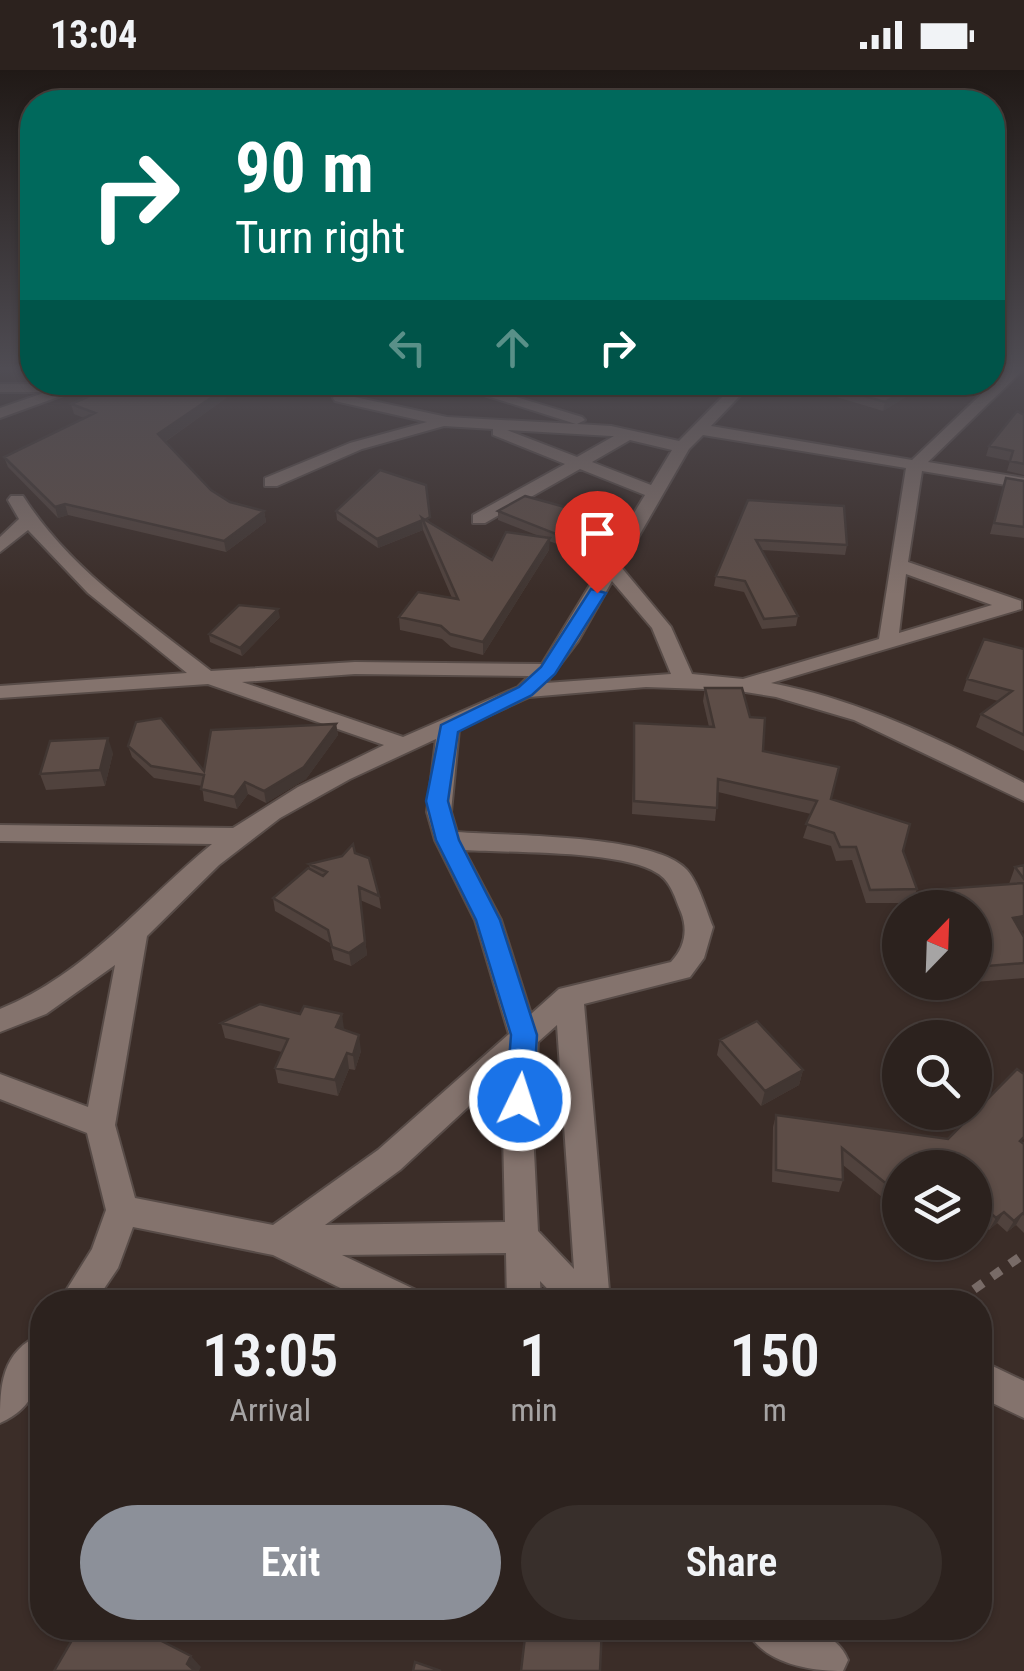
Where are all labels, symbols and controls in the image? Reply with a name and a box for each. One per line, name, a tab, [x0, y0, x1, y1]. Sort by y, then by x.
text: 13:04	[50, 13, 137, 57]
text: 90 m	[235, 127, 374, 209]
icon: right	[70, 130, 200, 260]
text: Turn right	[235, 211, 405, 264]
icon: left	[380, 320, 435, 375]
icon: ahead	[485, 320, 540, 375]
icon: right	[590, 320, 645, 375]
pin	[555, 491, 640, 594]
icon: arrive	[570, 506, 625, 561]
north arrow	[882, 890, 992, 1000]
map controls	[882, 890, 992, 1260]
button: search	[882, 1020, 992, 1130]
position arrow	[468, 1048, 572, 1152]
button: layers	[882, 1150, 992, 1260]
text: 13:05	[202, 1320, 339, 1391]
text: 1	[519, 1320, 549, 1391]
text: 150	[729, 1320, 820, 1391]
text: Arrival	[230, 1391, 311, 1429]
text: min	[511, 1391, 557, 1429]
text: m	[763, 1391, 787, 1429]
button: Exit	[80, 1505, 501, 1620]
button: Share	[521, 1505, 942, 1620]

